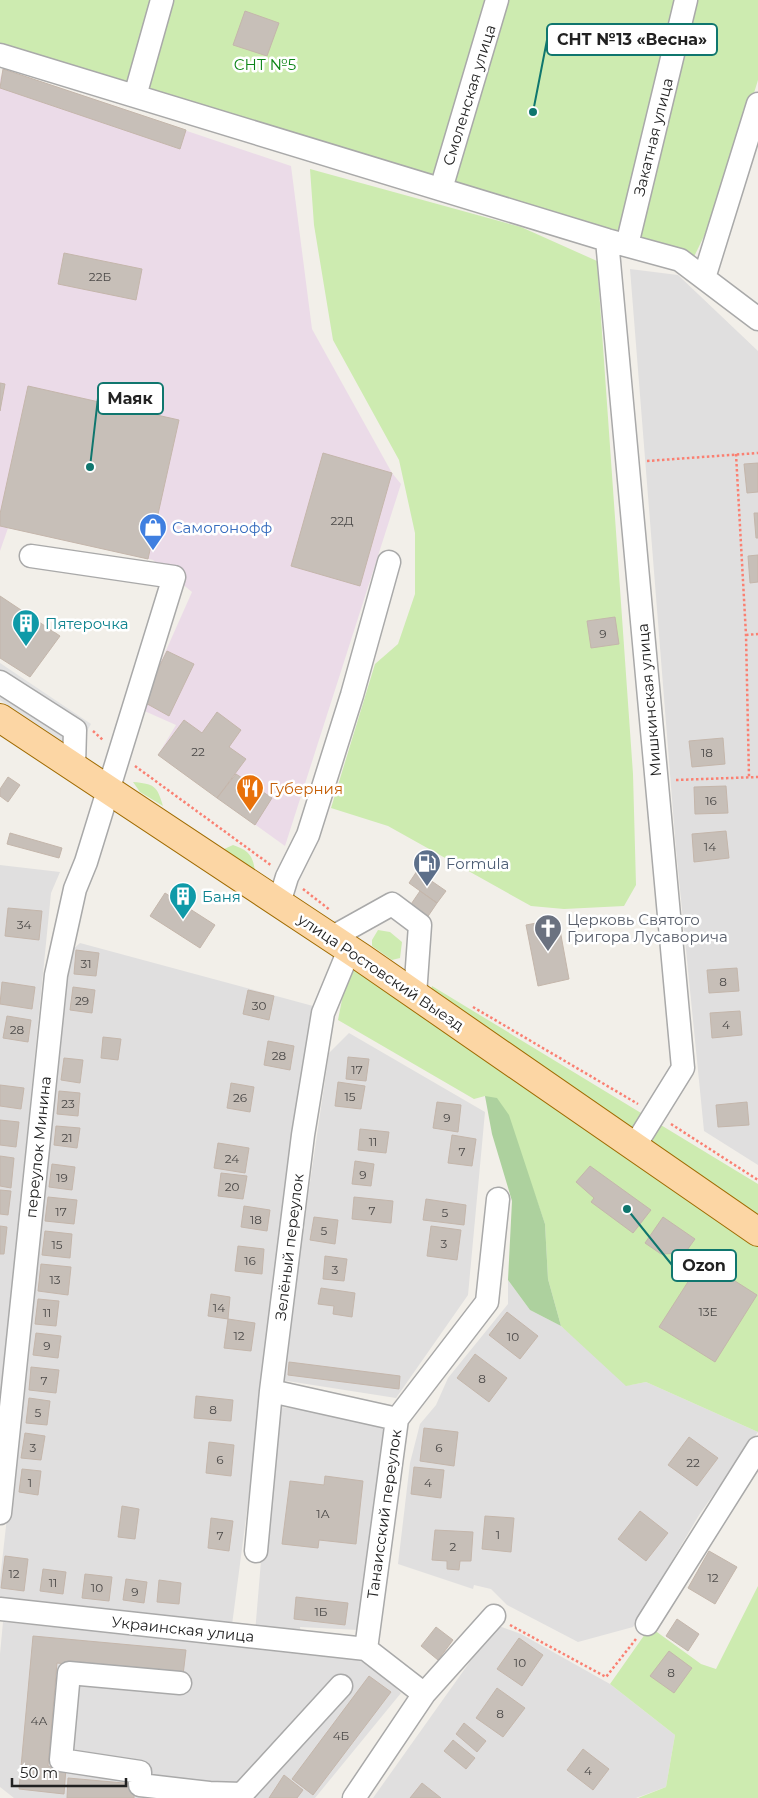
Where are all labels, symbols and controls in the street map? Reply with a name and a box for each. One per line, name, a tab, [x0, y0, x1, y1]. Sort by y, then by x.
street label: Смоленская улица	[438, 22, 500, 168]
callout: СНТ №13 «Весна»	[547, 24, 717, 55]
text: СНТ №13 «Весна»	[557, 30, 707, 49]
park label: СНТ №5	[234, 55, 296, 74]
street label: Закатная улица	[629, 76, 677, 198]
house number: 22Б	[89, 269, 111, 284]
callout: Маяк	[98, 383, 163, 414]
text: Маяк	[107, 389, 153, 408]
shop icon: Самогонофф	[138, 512, 168, 551]
house number: 22Д	[330, 513, 354, 528]
place label: Самогонофф	[172, 518, 273, 537]
building icon: Пятерочка	[11, 608, 41, 647]
place label: Пятерочка	[45, 614, 129, 633]
street label: Мишкинская улица	[633, 623, 665, 777]
house number: 9	[599, 626, 607, 641]
house number: 22	[191, 744, 205, 759]
house number: 18	[701, 745, 713, 760]
restaurant icon: Губерния	[235, 773, 265, 812]
place label: Губерния	[269, 779, 343, 798]
house number: 16	[705, 793, 717, 808]
house number: 14	[704, 839, 716, 854]
fuel station icon: Formula	[412, 848, 442, 887]
place label: Formula	[446, 854, 509, 873]
building icon: Баня	[168, 881, 198, 920]
place label: Баня	[202, 887, 241, 906]
street label: улица Ростовский Выезд	[294, 909, 468, 1035]
place label: Церковь Святого Григора Лусаворича	[567, 910, 728, 946]
church icon: Церковь Святого Григора Лусаворича	[533, 913, 563, 952]
house number: 34	[17, 917, 31, 932]
house number: 31	[80, 956, 92, 971]
house number: 8	[719, 974, 727, 989]
house number: 29	[75, 993, 89, 1008]
house number: 30	[252, 998, 266, 1013]
house number: 4	[722, 1017, 730, 1032]
house number: 28	[10, 1022, 25, 1037]
house number: 28	[272, 1048, 287, 1063]
house number: 17	[351, 1062, 363, 1077]
street label: переулок Минина	[21, 1075, 55, 1219]
house number: 15	[344, 1089, 356, 1104]
house number: 26	[233, 1090, 247, 1105]
house number: 23	[61, 1096, 75, 1111]
house number: 9	[443, 1110, 451, 1125]
house number: 21	[61, 1130, 73, 1145]
house number: 11	[369, 1134, 377, 1149]
house number: 7	[458, 1144, 466, 1159]
house number: 24	[225, 1151, 239, 1166]
house number: 9	[359, 1167, 367, 1182]
house number: 19	[56, 1170, 68, 1185]
street label: Зелёный переулок	[271, 1172, 307, 1322]
house number: 20	[225, 1179, 239, 1194]
house number: 7	[368, 1203, 376, 1218]
house number: 17	[55, 1204, 67, 1219]
house number: 5	[442, 1205, 449, 1220]
house number: 18	[250, 1212, 262, 1227]
house number: 5	[321, 1223, 328, 1238]
house number: 3	[441, 1236, 448, 1251]
house number: 15	[51, 1237, 63, 1252]
callout: Ozon	[672, 1250, 736, 1281]
house number: 16	[244, 1253, 256, 1268]
text: Ozon	[682, 1256, 726, 1275]
house number: 3	[332, 1262, 339, 1277]
house number: 13	[49, 1272, 61, 1287]
house number: 14	[213, 1300, 225, 1315]
house number: 13Е	[698, 1304, 718, 1319]
house number: 11	[43, 1305, 51, 1320]
house number: 12	[233, 1328, 245, 1343]
house number: 10	[507, 1329, 519, 1344]
house number: 9	[43, 1338, 51, 1353]
house number: 8	[478, 1371, 486, 1386]
house number: 7	[40, 1373, 48, 1388]
house number: 8	[209, 1402, 217, 1417]
house number: 5	[35, 1405, 42, 1420]
street label: Танаисский переулок	[363, 1428, 405, 1600]
house number: 3	[30, 1440, 37, 1455]
house number: 6	[435, 1440, 443, 1455]
house number: 6	[216, 1452, 224, 1467]
house number: 22	[686, 1455, 700, 1470]
house number: 1	[28, 1475, 32, 1490]
house number: 4	[424, 1475, 432, 1490]
house number: 1А	[316, 1506, 330, 1521]
house number: 1	[496, 1527, 500, 1542]
house number: 7	[216, 1528, 224, 1543]
house number: 2	[450, 1539, 457, 1554]
house number: 12	[8, 1566, 20, 1581]
house number: 12	[707, 1570, 719, 1585]
house number: 11	[49, 1575, 57, 1590]
house number: 10	[91, 1580, 103, 1595]
house number: 9	[131, 1584, 139, 1599]
house number: 1Б	[314, 1604, 328, 1619]
street label: Украинская улица	[111, 1612, 255, 1646]
house number: 10	[514, 1655, 526, 1670]
house number: 8	[667, 1665, 675, 1680]
house number: 8	[496, 1706, 504, 1721]
house number: 4А	[31, 1713, 47, 1728]
house number: 4Б	[333, 1728, 350, 1743]
scale bar	[12, 1756, 126, 1788]
text: 50 m	[20, 1763, 58, 1782]
house number: 4	[584, 1763, 592, 1778]

